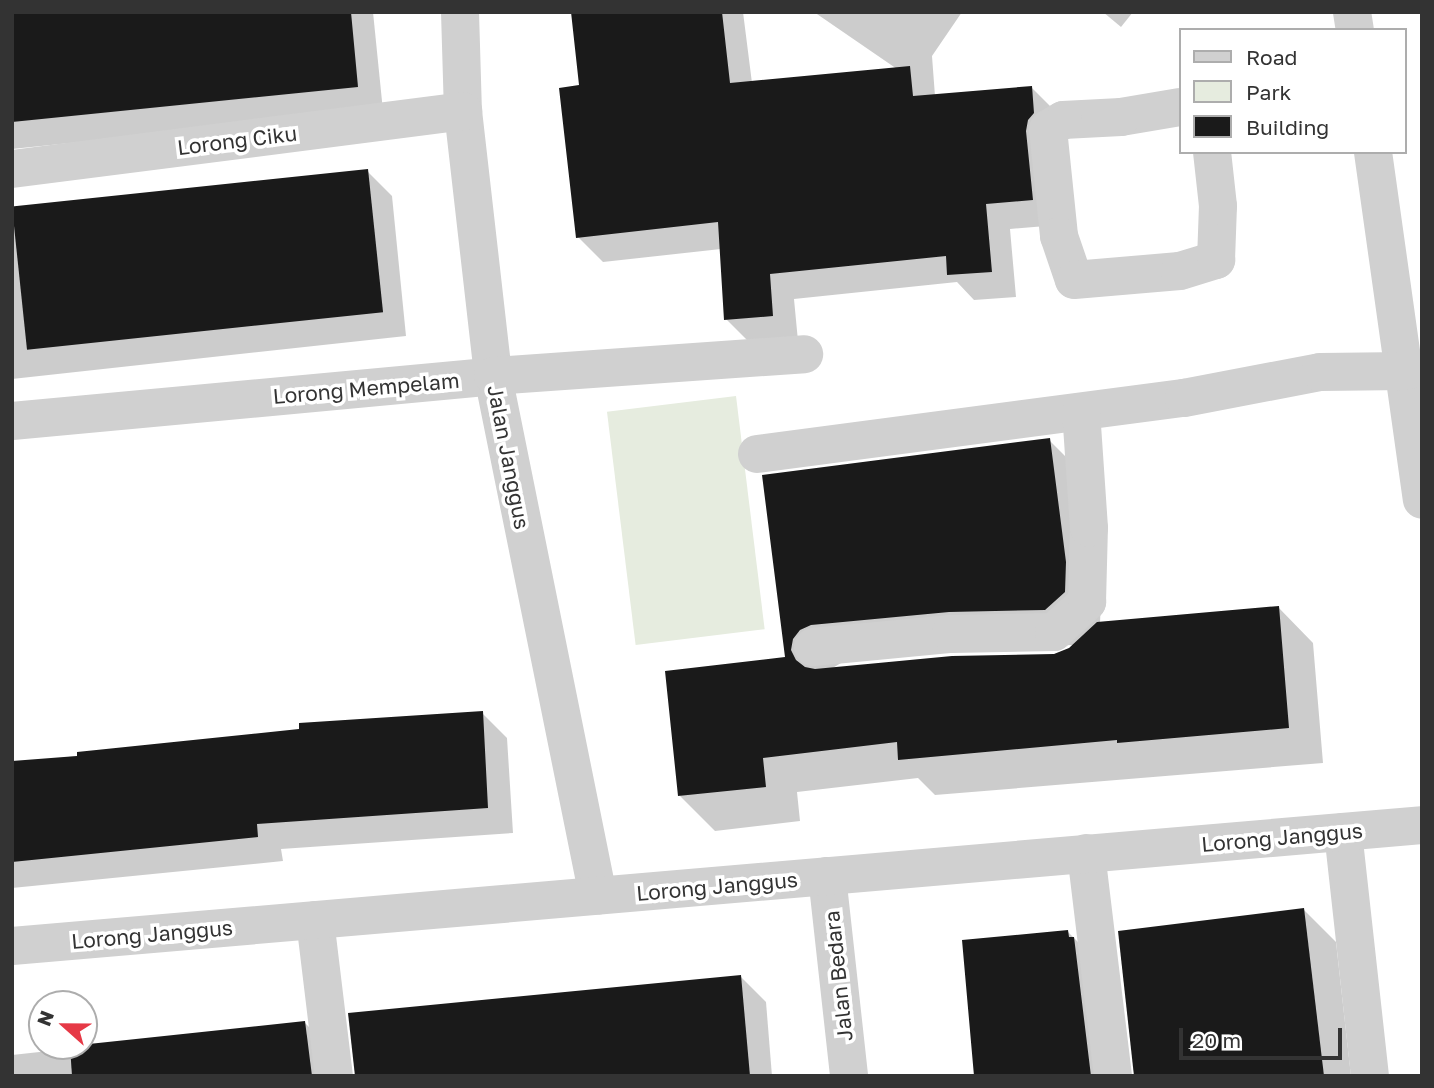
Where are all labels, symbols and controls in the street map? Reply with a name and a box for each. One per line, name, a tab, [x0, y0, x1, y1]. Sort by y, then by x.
legend	[1178, 28, 1406, 154]
text: Road	[1246, 44, 1297, 70]
text: Park	[1246, 79, 1291, 105]
text: Building	[1246, 114, 1329, 140]
street label: Lorong Ciku	[176, 120, 298, 160]
street label: Lorong Mempelam	[272, 367, 460, 409]
street label: Jalan Janggus	[483, 383, 535, 531]
street label: Lorong Janggus	[1200, 817, 1364, 857]
street label: Lorong Janggus	[635, 866, 799, 906]
street label: Jalan Bedara	[819, 909, 857, 1043]
street label: Lorong Janggus	[70, 914, 234, 954]
north arrow	[28, 990, 98, 1060]
text: N	[31, 1007, 58, 1029]
scale bar	[1182, 1014, 1345, 1058]
text: 20 m	[1192, 1027, 1241, 1053]

